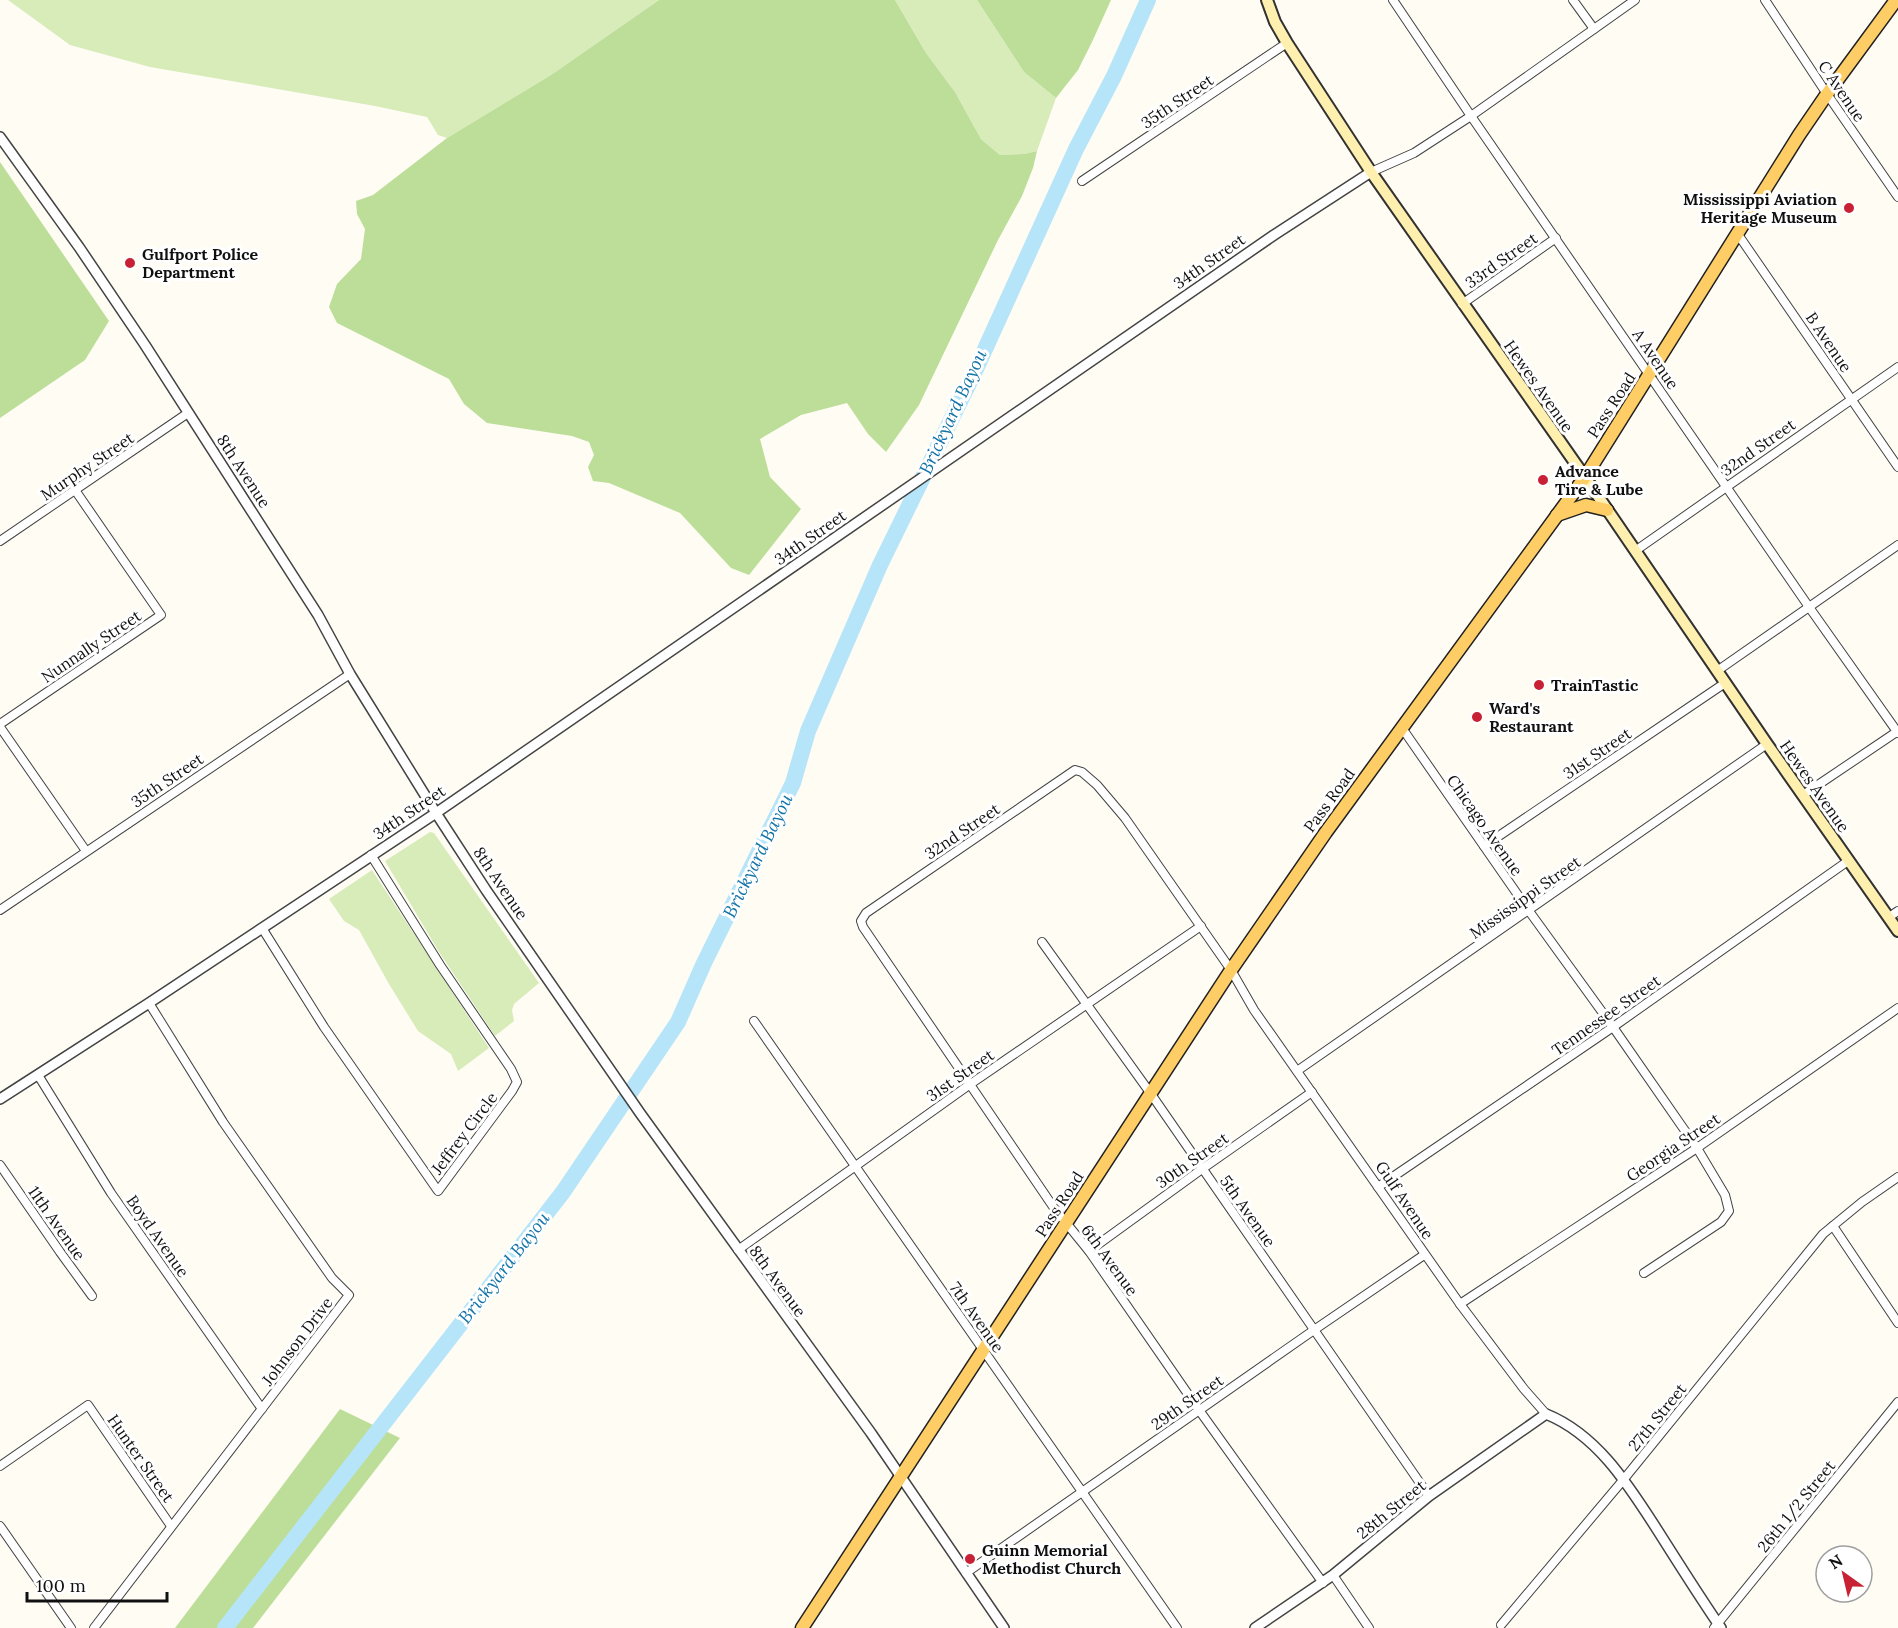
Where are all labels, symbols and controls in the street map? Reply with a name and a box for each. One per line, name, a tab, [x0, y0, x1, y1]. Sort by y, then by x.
street label: C Avenue	[1814, 57, 1870, 126]
street label: 35th Street	[1137, 69, 1218, 132]
place label: Mississippi Aviation Heritage Museum	[1683, 189, 1837, 227]
marker: Mississippi Aviation Heritage Museum	[1842, 201, 1856, 215]
street label: 33rd Street	[1461, 227, 1542, 292]
street label: 34th Street	[1169, 229, 1249, 293]
place label: Gulfport Police Department	[142, 244, 258, 282]
marker: Gulfport Police Department	[123, 256, 137, 270]
street label: B Avenue	[1802, 308, 1857, 376]
street label: A Avenue	[1628, 324, 1684, 393]
street label: Hewes Avenue	[1500, 336, 1578, 436]
water label: Brickyard Bayou	[914, 345, 992, 478]
street label: Pass Road	[1582, 368, 1640, 441]
street label: 32nd Street	[1717, 414, 1800, 480]
street label: Murphy Street	[37, 427, 138, 505]
street label: 8th Avenue	[213, 431, 275, 512]
place label: Advance Tire & Lube	[1555, 461, 1643, 499]
marker: Advance Tire & Lube	[1536, 473, 1550, 487]
street label: 34th Street	[770, 505, 850, 569]
street label: Nunnally Street	[37, 605, 145, 687]
place label: TrainTastic	[1551, 675, 1639, 695]
marker: TrainTastic	[1532, 678, 1546, 692]
place label: Ward's Restaurant	[1489, 698, 1574, 736]
marker: Ward's Restaurant	[1470, 710, 1484, 724]
street label: 31st Street	[1559, 722, 1636, 783]
street label: Hewes Avenue	[1776, 736, 1854, 836]
street label: 35th Street	[127, 748, 208, 811]
street label: Pass Road	[1299, 764, 1359, 836]
street label: Chicago Avenue	[1443, 771, 1527, 880]
street label: 34th Street	[369, 780, 450, 843]
water label: Brickyard Bayou	[718, 790, 798, 922]
street label: 32nd Street	[921, 798, 1004, 863]
street label: 8th Avenue	[469, 843, 533, 923]
street label: Mississippi Street	[1466, 851, 1585, 943]
street label: Tennessee Street	[1548, 970, 1665, 1060]
street label: 31st Street	[922, 1044, 998, 1106]
street label: Jeffrey Circle	[426, 1088, 502, 1179]
street label: Georgia Street	[1622, 1108, 1724, 1186]
street label: 30th Street	[1152, 1127, 1233, 1192]
street label: Gulf Avenue	[1372, 1157, 1439, 1243]
street label: Pass Road	[1030, 1167, 1088, 1240]
street label: 5th Avenue	[1216, 1171, 1280, 1251]
street label: 11th Avenue	[24, 1182, 90, 1264]
street label: Boyd Avenue	[122, 1191, 194, 1281]
water label: Brickyard Bayou	[453, 1207, 554, 1328]
street label: 6th Avenue	[1077, 1220, 1143, 1300]
street label: 8th Avenue	[745, 1241, 811, 1321]
street label: 7th Avenue	[945, 1278, 1009, 1356]
street label: Johnson Drive	[257, 1293, 337, 1390]
street label: 29th Street	[1147, 1369, 1227, 1434]
street label: 27th Street	[1624, 1378, 1691, 1455]
street label: Hunter Street	[103, 1410, 179, 1506]
street label: 26th 1/2 Street	[1753, 1455, 1840, 1557]
street label: 28th Street	[1352, 1475, 1430, 1543]
place label: Guinn Memorial Methodist Church	[982, 1540, 1121, 1578]
north arrow	[1814, 1544, 1874, 1604]
text: N	[1825, 1550, 1846, 1573]
marker: Guinn Memorial Methodist Church	[963, 1552, 977, 1566]
scale bar	[27, 1565, 166, 1603]
text: 100 m	[36, 1574, 86, 1597]

